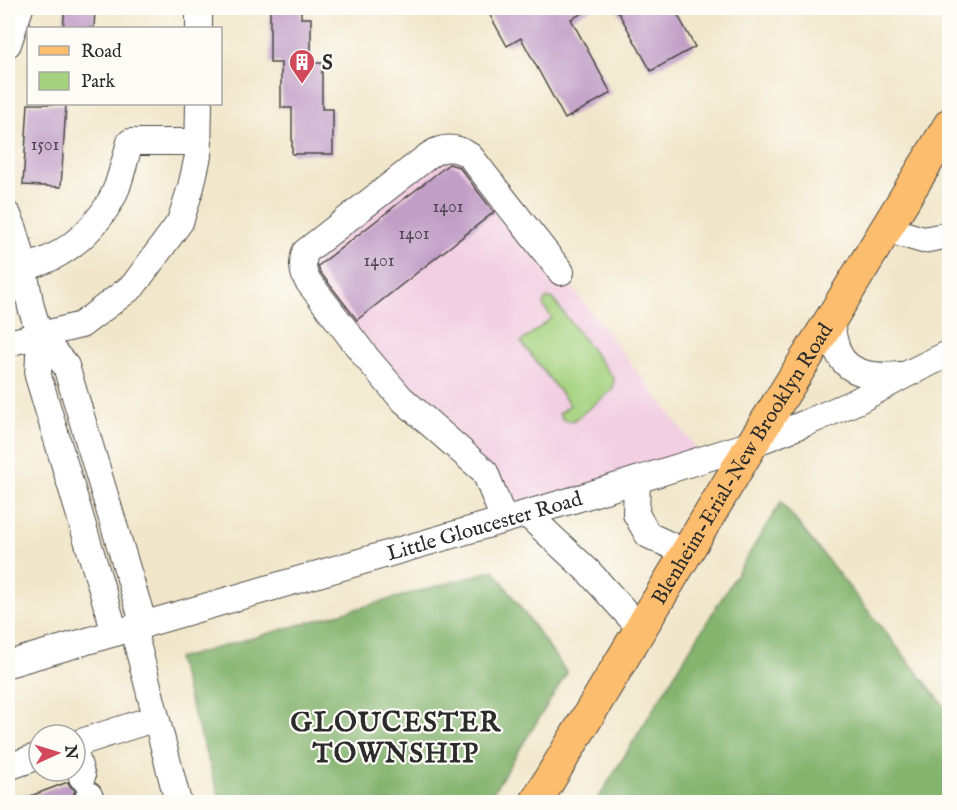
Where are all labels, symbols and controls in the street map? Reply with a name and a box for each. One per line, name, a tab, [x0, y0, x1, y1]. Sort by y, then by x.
legend	[27, 27, 222, 105]
text: Road	[81, 41, 122, 64]
building icon: S	[287, 47, 317, 85]
place label: S	[322, 50, 333, 77]
text: Park	[81, 71, 116, 94]
house number: 1501	[31, 134, 59, 157]
house number: 1401	[433, 196, 463, 219]
house number: 1401	[399, 223, 429, 246]
house number: 1401	[364, 250, 394, 273]
street label: Blenheim-Erial-New Brooklyn Road	[646, 318, 840, 610]
street label: Little Gloucester Road	[384, 486, 587, 568]
district label: GLOUCESTER TOWNSHIP	[290, 707, 502, 772]
north arrow	[27, 723, 87, 783]
text: N	[59, 743, 80, 760]

